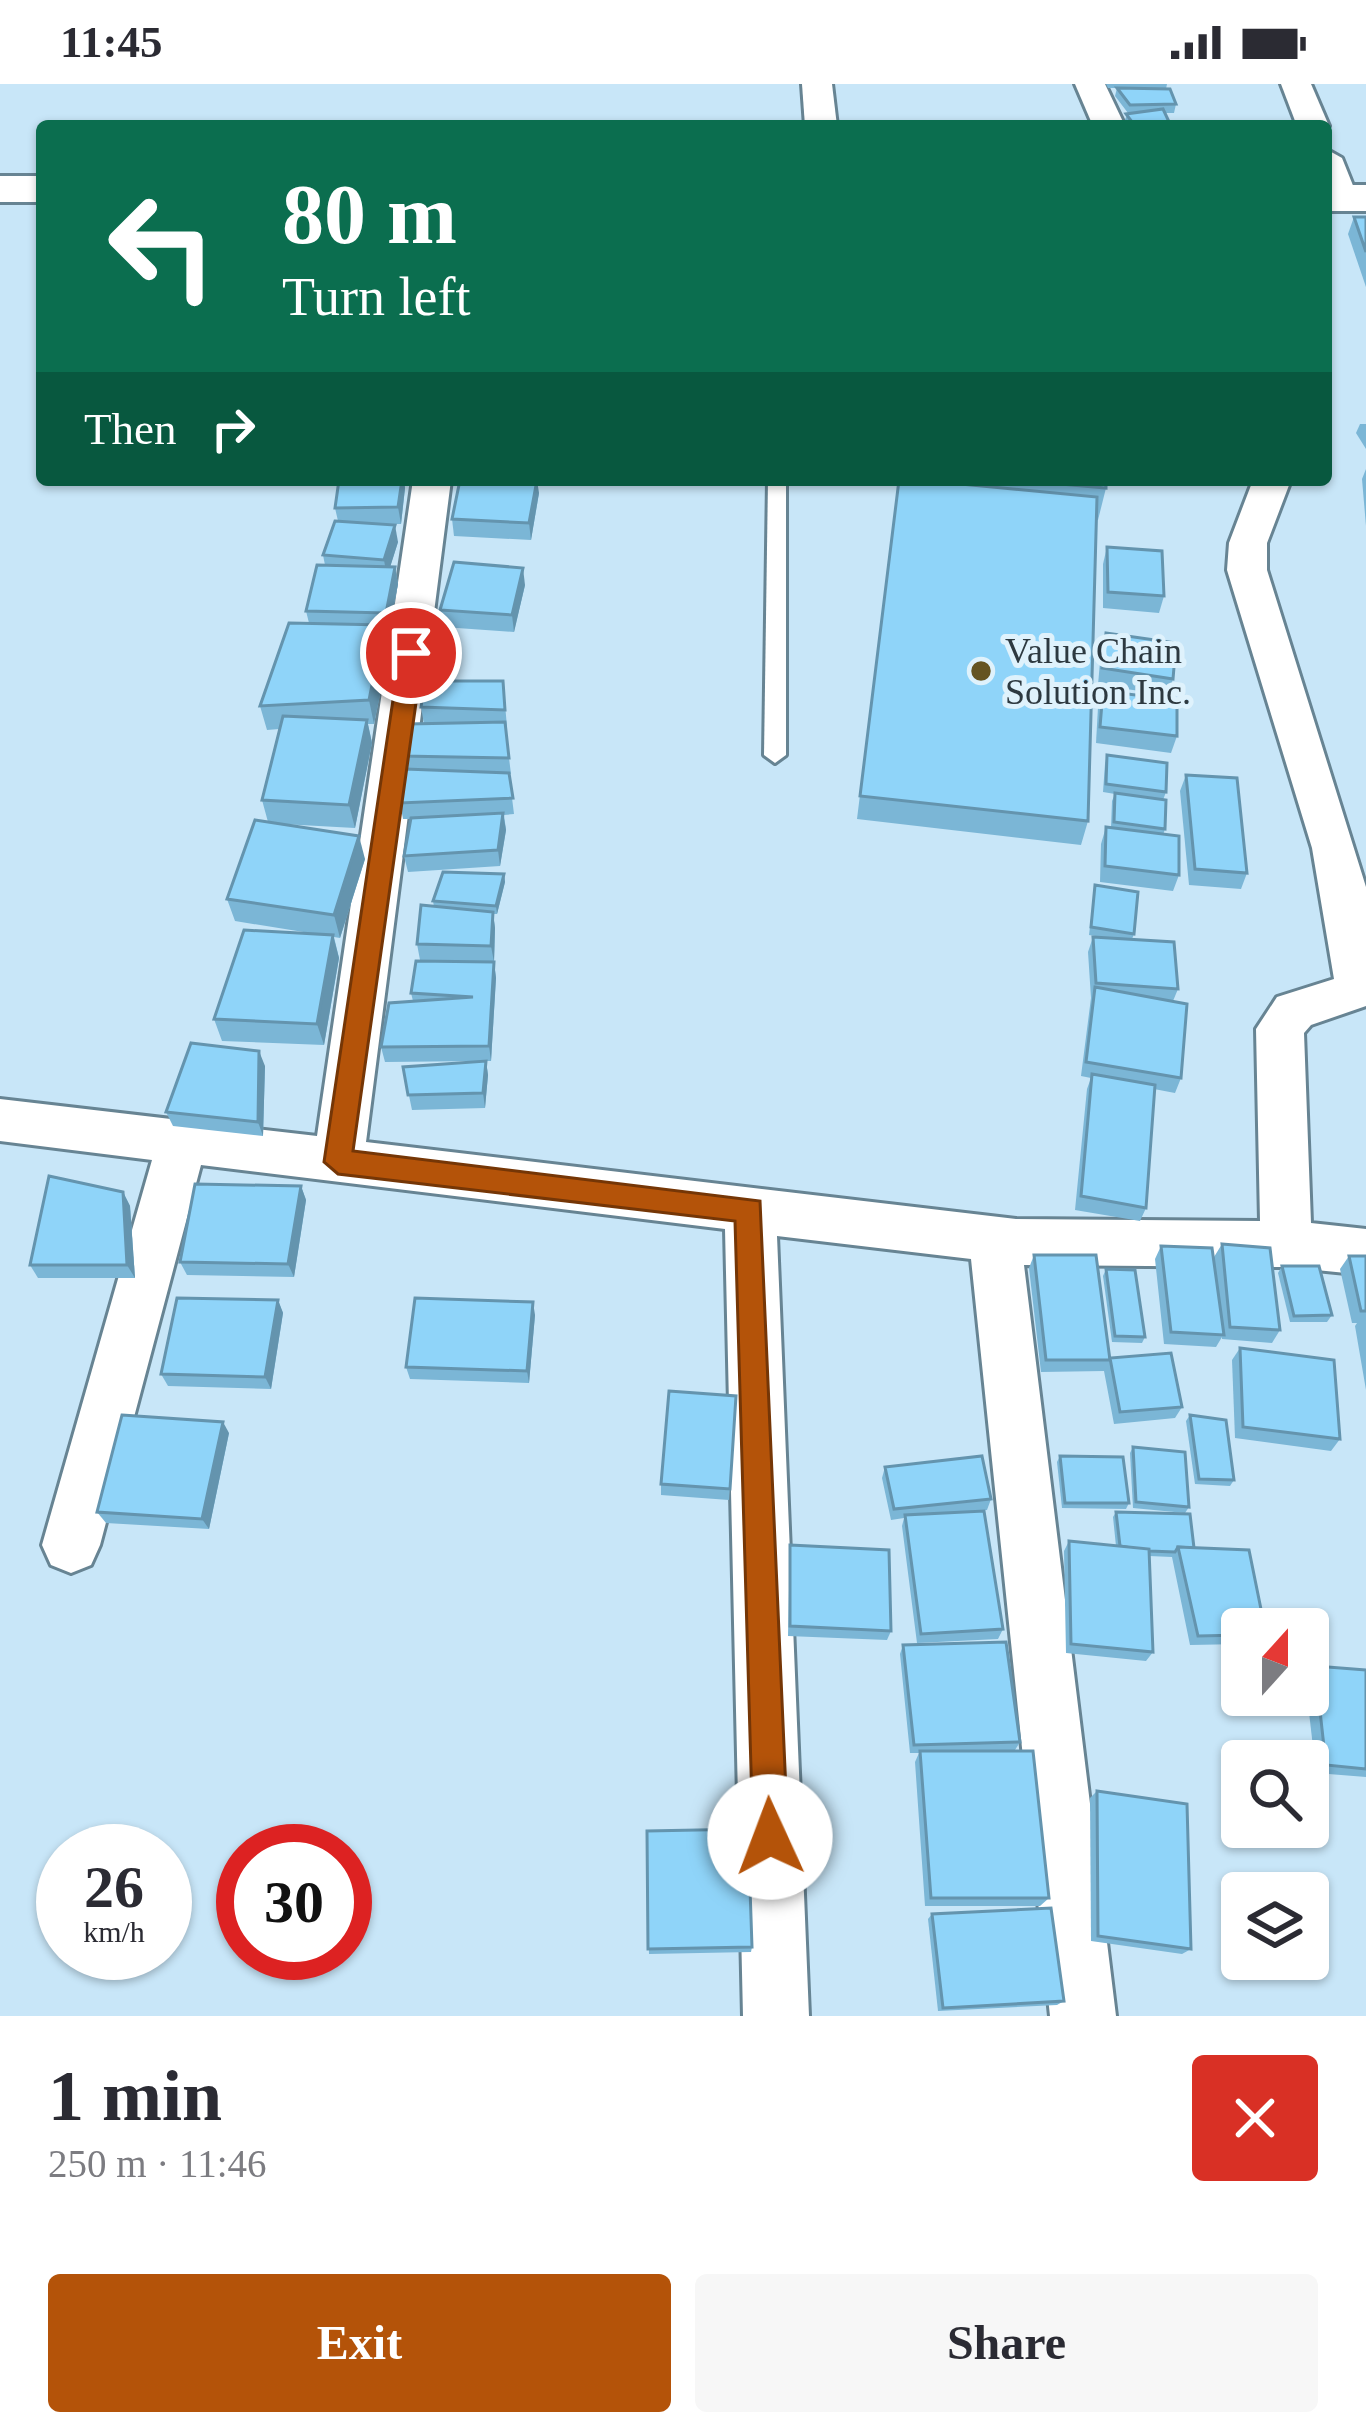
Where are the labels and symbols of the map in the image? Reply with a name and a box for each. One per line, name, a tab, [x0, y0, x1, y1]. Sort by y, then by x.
pin	[360, 602, 462, 704]
place label: Value Chain Solution Inc.	[1005, 631, 1191, 712]
marker: Value Chain Solution Inc.	[968, 658, 994, 684]
north arrow	[1221, 1608, 1329, 1716]
position arrow	[707, 1774, 833, 1900]
speed limit sign: 30	[216, 1824, 372, 1980]

